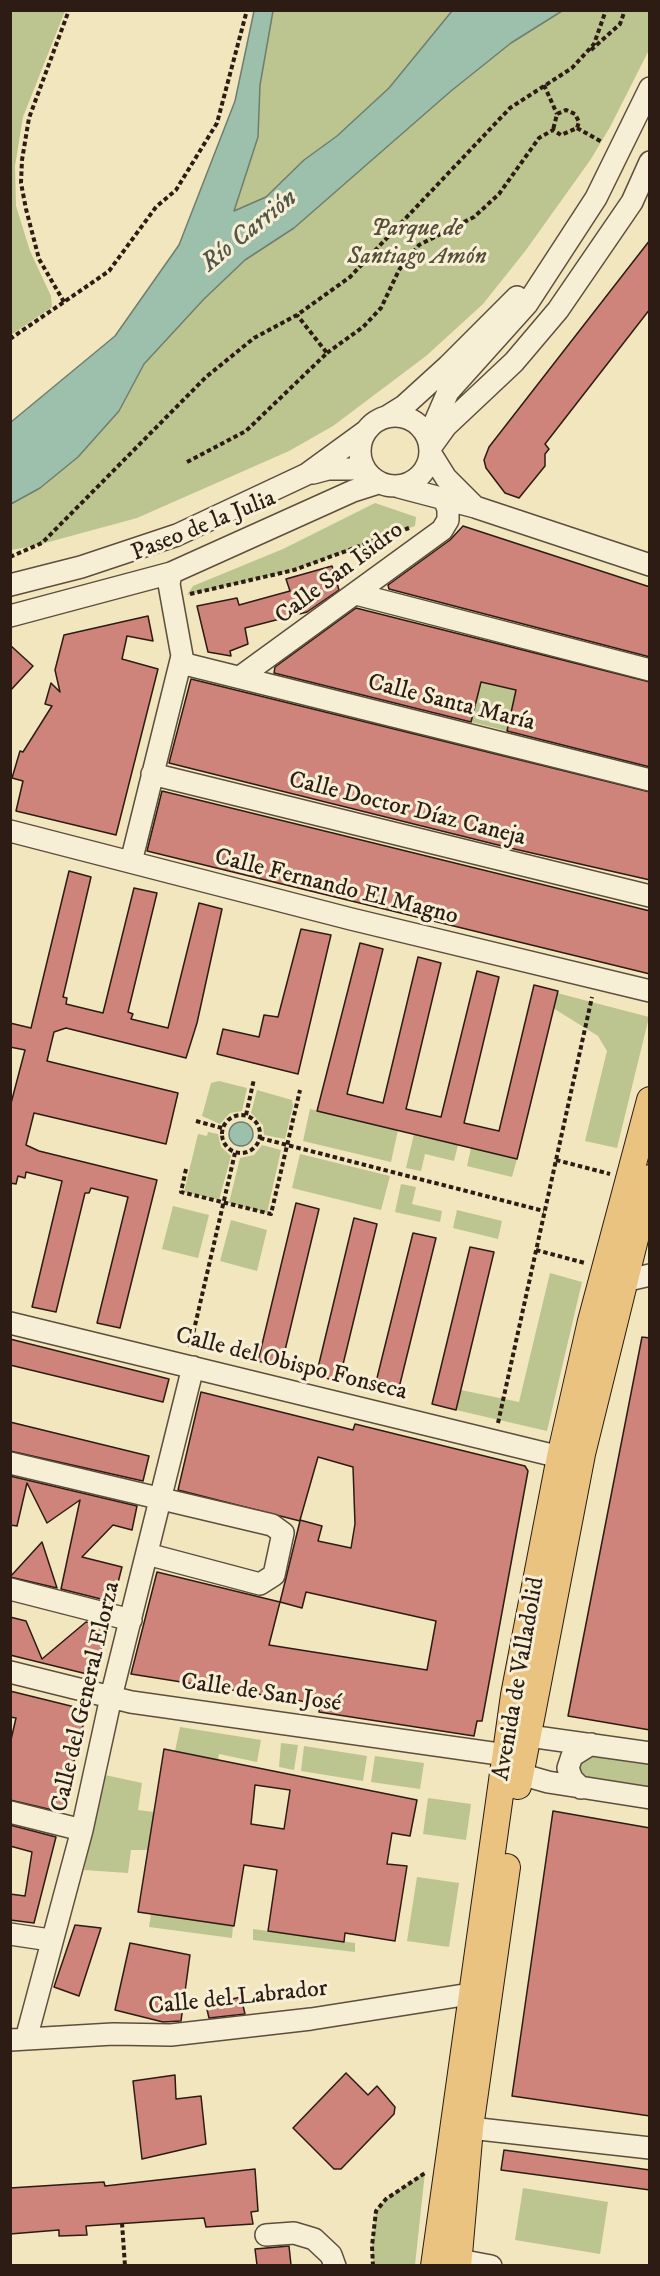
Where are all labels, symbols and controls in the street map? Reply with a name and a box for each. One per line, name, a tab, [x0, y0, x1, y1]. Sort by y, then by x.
water label: Río Carrión	[196, 184, 304, 280]
park label: Parque de Santiago Amón	[347, 216, 487, 272]
street label: Paseo de la Julia	[128, 485, 280, 569]
street label: Calle San Isidro	[270, 517, 410, 631]
street label: Calle Santa María	[364, 669, 538, 739]
street label: Calle Doctor Díaz Caneja	[286, 767, 528, 853]
street label: Calle Fernando El Magno	[211, 844, 461, 932]
street label: Calle del Obispo Fonseca	[172, 1322, 410, 1408]
street label: Avenida de Valladolid	[488, 1575, 552, 1783]
street label: Calle del General Elorza	[46, 1579, 128, 1815]
street label: Calle de San José	[179, 1668, 343, 1720]
street label: Calle del Labrador	[147, 1975, 329, 2023]

